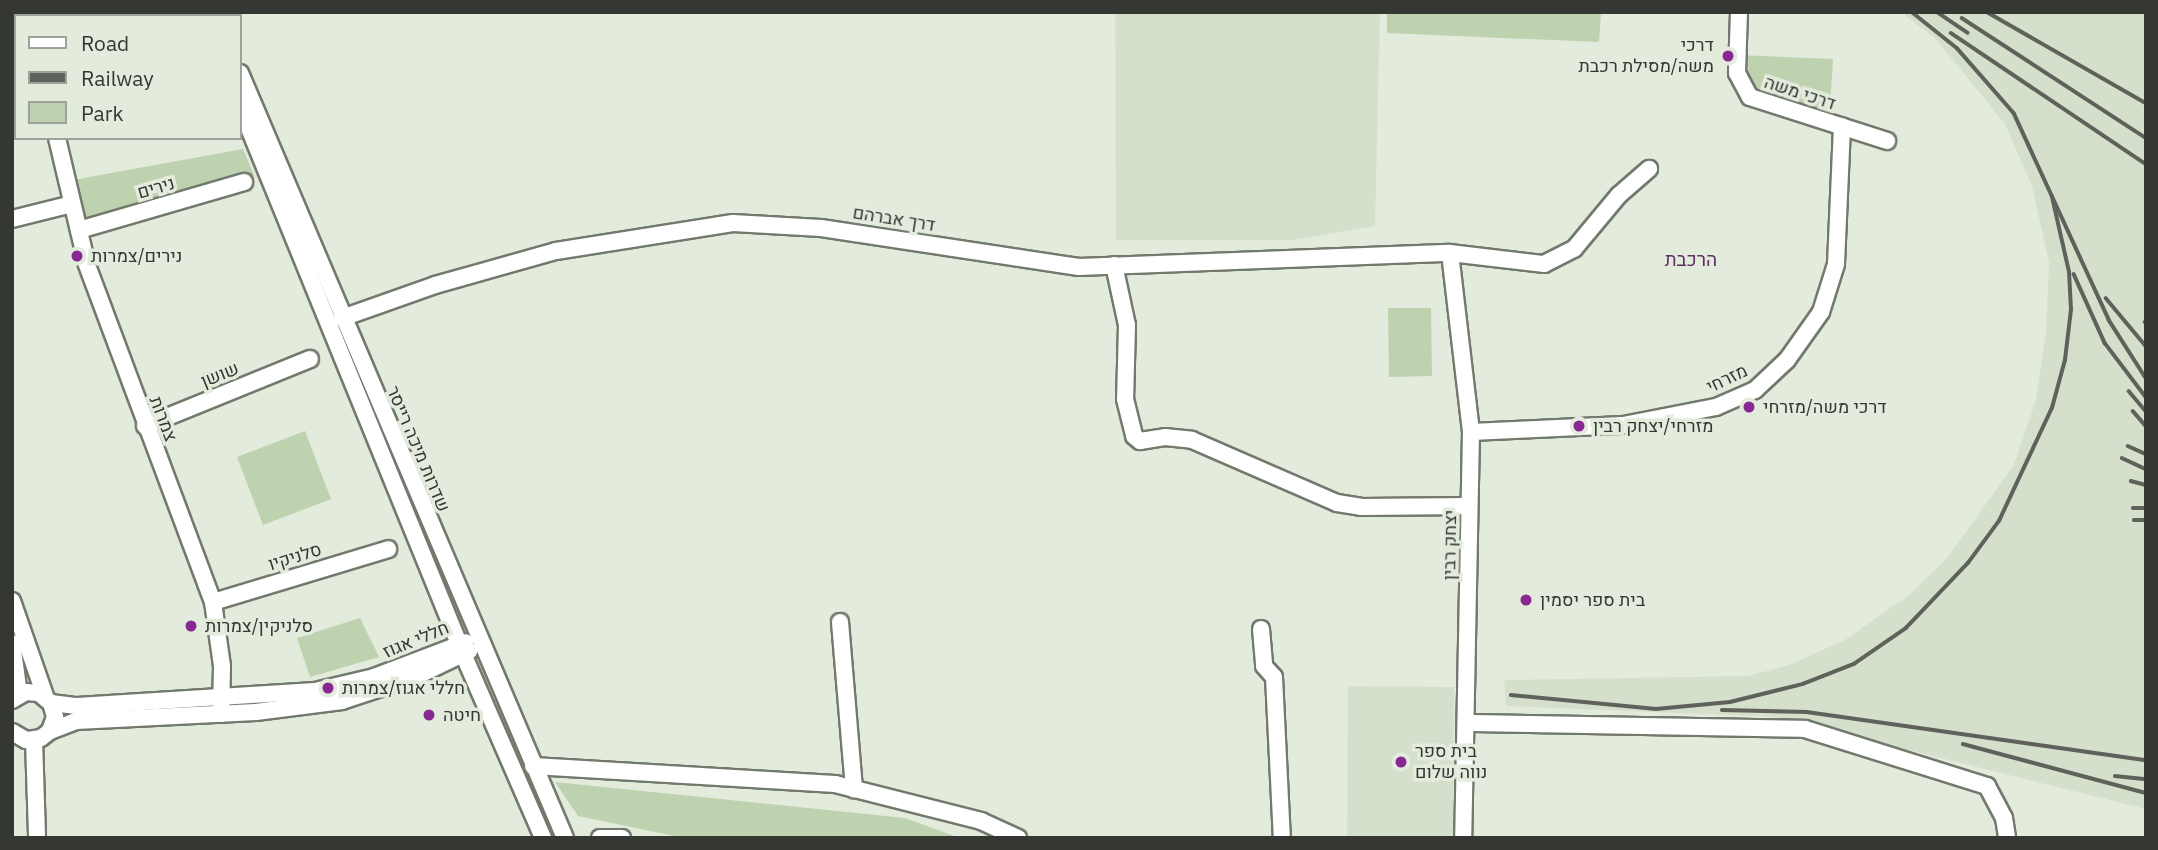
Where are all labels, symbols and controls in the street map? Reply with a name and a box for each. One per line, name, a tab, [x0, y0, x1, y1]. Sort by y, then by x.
legend	[14, 14, 242, 140]
text: Road	[81, 29, 129, 57]
place label: דרכי משה/מסילת רכבת	[1579, 35, 1714, 78]
marker: דרכי משה/מסילת רכבת	[1720, 48, 1736, 64]
text: Railway	[81, 64, 154, 92]
street label: דרכי משה	[1762, 71, 1838, 115]
text: Park	[81, 99, 124, 127]
street label: נירים	[135, 172, 177, 204]
street label: דרך אברהם	[851, 202, 937, 236]
place label: נירים/צמרות	[91, 245, 182, 267]
marker: נירים/צמרות	[69, 248, 85, 264]
district label: הרכבת	[1665, 249, 1717, 271]
street label: שושן	[198, 358, 242, 392]
street label: מזרחי	[1703, 360, 1751, 398]
street label: שדרות מיכה רייסר	[382, 383, 454, 515]
street label: צמרות	[145, 393, 181, 445]
place label: דרכי משה/מזרחי	[1763, 396, 1887, 418]
marker: דרכי משה/מזרחי	[1741, 399, 1757, 415]
place label: מזרחי/יצחק רבין	[1593, 415, 1713, 437]
marker: מזרחי/יצחק רבין	[1571, 418, 1587, 434]
street label: יצחק רבין	[1439, 510, 1461, 580]
street label: סלניקיו	[266, 539, 324, 575]
place label: בית ספר יסמין	[1540, 589, 1645, 611]
marker: בית ספר יסמין	[1518, 592, 1534, 608]
place label: סלניקין/צמרות	[205, 615, 313, 637]
street label: חללי אגוז	[380, 617, 452, 663]
marker: סלניקין/צמרות	[183, 618, 199, 634]
place label: חללי אגוז/צמרות	[342, 677, 465, 699]
marker: חללי אגוז/צמרות	[320, 680, 336, 696]
place label: חיטה	[443, 704, 481, 726]
marker: חיטה	[421, 707, 437, 723]
place label: בית ספר נווה שלום	[1415, 741, 1487, 784]
marker: בית ספר נווה שלום	[1393, 754, 1409, 770]

